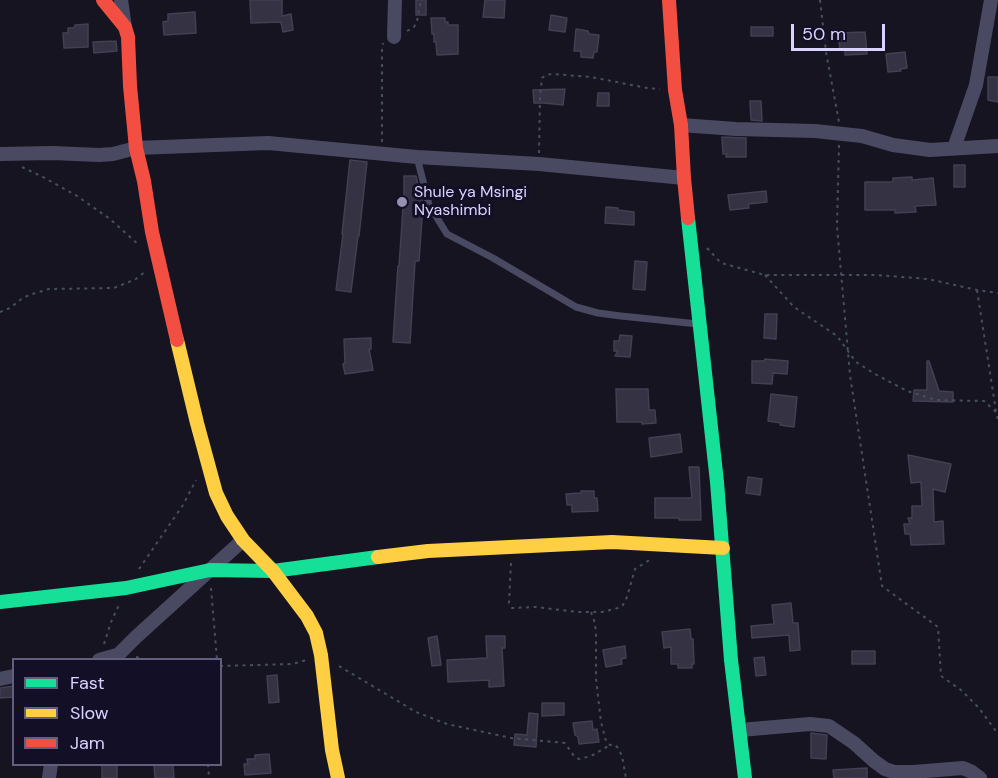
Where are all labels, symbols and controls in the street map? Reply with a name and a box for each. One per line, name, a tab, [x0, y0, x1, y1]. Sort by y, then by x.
scale bar	[794, 12, 888, 50]
text: 50 m	[802, 22, 846, 46]
place label: Shule ya Msingi Nyashimbi	[414, 183, 527, 221]
marker: Shule ya Msingi Nyashimbi	[395, 195, 409, 209]
legend	[12, 658, 222, 766]
text: Fast	[70, 671, 105, 695]
text: Slow	[70, 701, 109, 725]
text: Jam	[70, 731, 105, 755]

